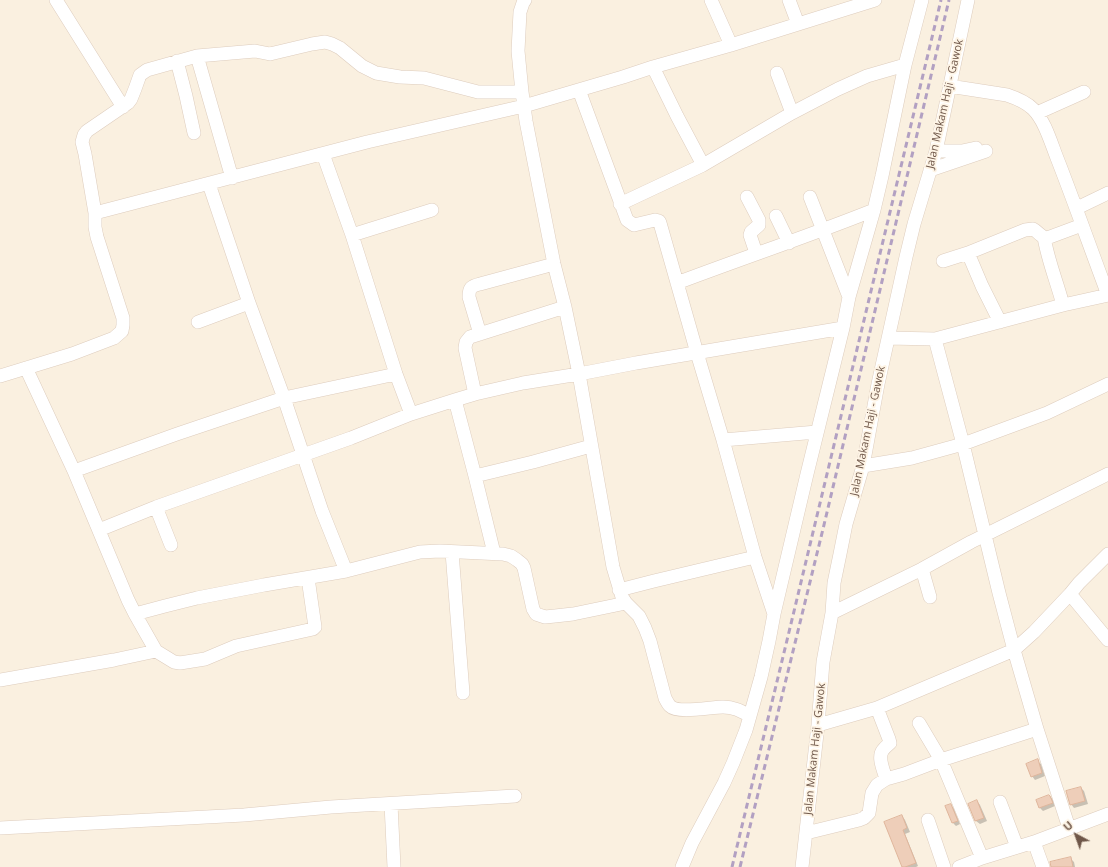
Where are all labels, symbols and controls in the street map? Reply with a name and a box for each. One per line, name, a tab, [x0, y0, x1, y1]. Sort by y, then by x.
street label: Jalan Makam Haji - Gawok	[924, 38, 966, 170]
street label: Jalan Makam Haji - Gawok	[848, 365, 888, 497]
street label: Jalan Makam Haji - Gawok	[802, 682, 828, 816]
north arrow	[1056, 815, 1096, 855]
text: U	[1060, 817, 1076, 834]

